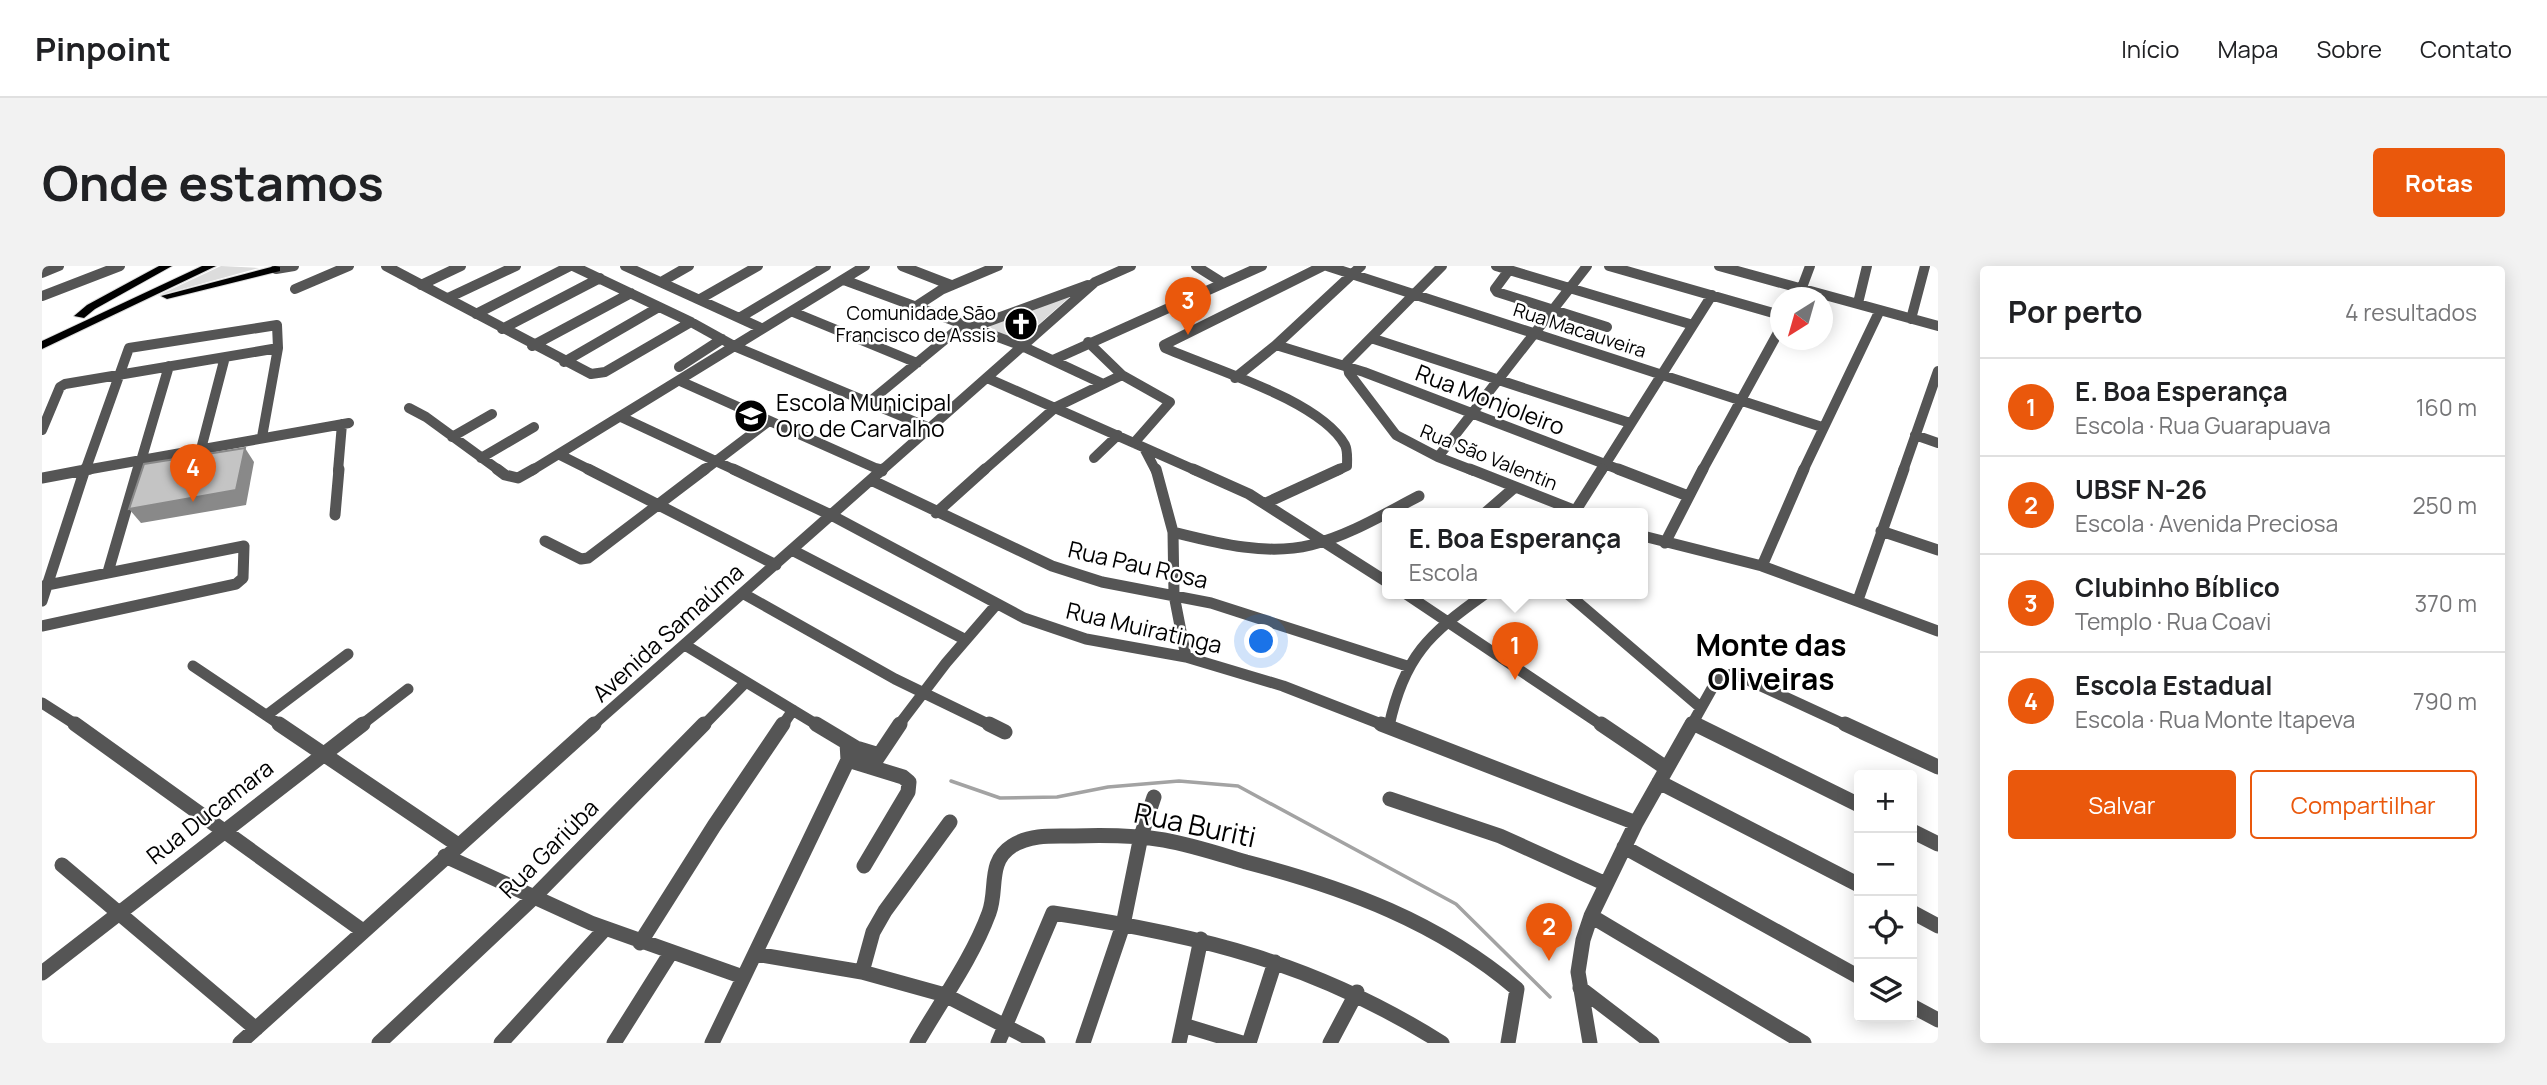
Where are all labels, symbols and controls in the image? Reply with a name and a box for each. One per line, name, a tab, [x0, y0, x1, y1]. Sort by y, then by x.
text: Pinpoint	[35, 26, 171, 71]
text: Início	[2121, 32, 2179, 65]
text: Mapa	[2217, 32, 2278, 65]
text: Sobre	[2316, 32, 2382, 65]
text: Contato	[2420, 32, 2512, 65]
button: Rotas	[2373, 148, 2505, 217]
text: Onde estamos	[42, 149, 384, 216]
pin: 3	[1165, 277, 1211, 335]
north arrow	[1770, 287, 1833, 350]
text: Por perto	[2008, 291, 2143, 332]
street label: Rua Macauveira	[1510, 296, 1650, 364]
text: 4 resultados	[2345, 296, 2477, 328]
place label: Comunidade São Francisco de Assis	[836, 300, 996, 348]
church icon: Comunidade São Francisco de Assis	[1002, 305, 1040, 343]
street label: Rua Monjoleiro	[1411, 356, 1570, 442]
text: E. Boa Esperança	[2075, 373, 2288, 409]
place label: Escola Municipal Oro de Carvalho	[776, 386, 951, 444]
text: 1	[2026, 391, 2036, 423]
text: 160 m	[2416, 391, 2477, 423]
school or university icon: Escola Municipal Oro de Carvalho	[732, 397, 770, 435]
text: Escola · Rua Guarapuava	[2075, 409, 2331, 441]
street label: Rua São Valentin	[1416, 418, 1562, 496]
pin: 4	[170, 444, 216, 502]
text: UBSF N-26	[2075, 471, 2207, 507]
text: 2	[2024, 489, 2038, 521]
text: 250 m	[2412, 489, 2477, 521]
text: Escola · Avenida Preciosa	[2075, 507, 2338, 539]
popup	[1382, 508, 1648, 599]
text: E. Boa Esperança	[1409, 520, 1621, 556]
street label: Rua Pau Rosa	[1065, 532, 1211, 596]
street label: Avenida Samaúma	[585, 556, 750, 709]
text: Escola	[1409, 556, 1478, 588]
text: Clubinho Bíblico	[2075, 569, 2280, 605]
text: 3	[2024, 587, 2038, 619]
text: 370 m	[2415, 587, 2477, 619]
street label: Rua Muiratinga	[1063, 594, 1225, 661]
text: Templo · Rua Coavi	[2075, 605, 2271, 637]
pin: 1	[1492, 622, 1538, 680]
your location	[1244, 624, 1278, 658]
district label: Monte das Oliveiras	[1695, 624, 1847, 699]
text: Escola Estadual	[2075, 667, 2273, 703]
text: 4	[2024, 685, 2038, 717]
text: 790 m	[2413, 685, 2477, 717]
text: Escola · Rua Monte Itapeva	[2075, 703, 2355, 735]
street label: Rua Ducamara	[139, 752, 280, 871]
map controls	[1854, 770, 1917, 1022]
button: +	[1854, 770, 1917, 833]
button: Salvar	[2008, 770, 2236, 839]
button: Compartilhar	[2250, 770, 2477, 839]
street label: Rua Gariúba	[492, 792, 605, 905]
street label: Rua Buriti	[1131, 793, 1260, 855]
button: −	[1854, 833, 1917, 896]
button: locate	[1854, 896, 1917, 959]
pin: 2	[1526, 903, 1572, 961]
button: layers	[1854, 959, 1917, 1022]

